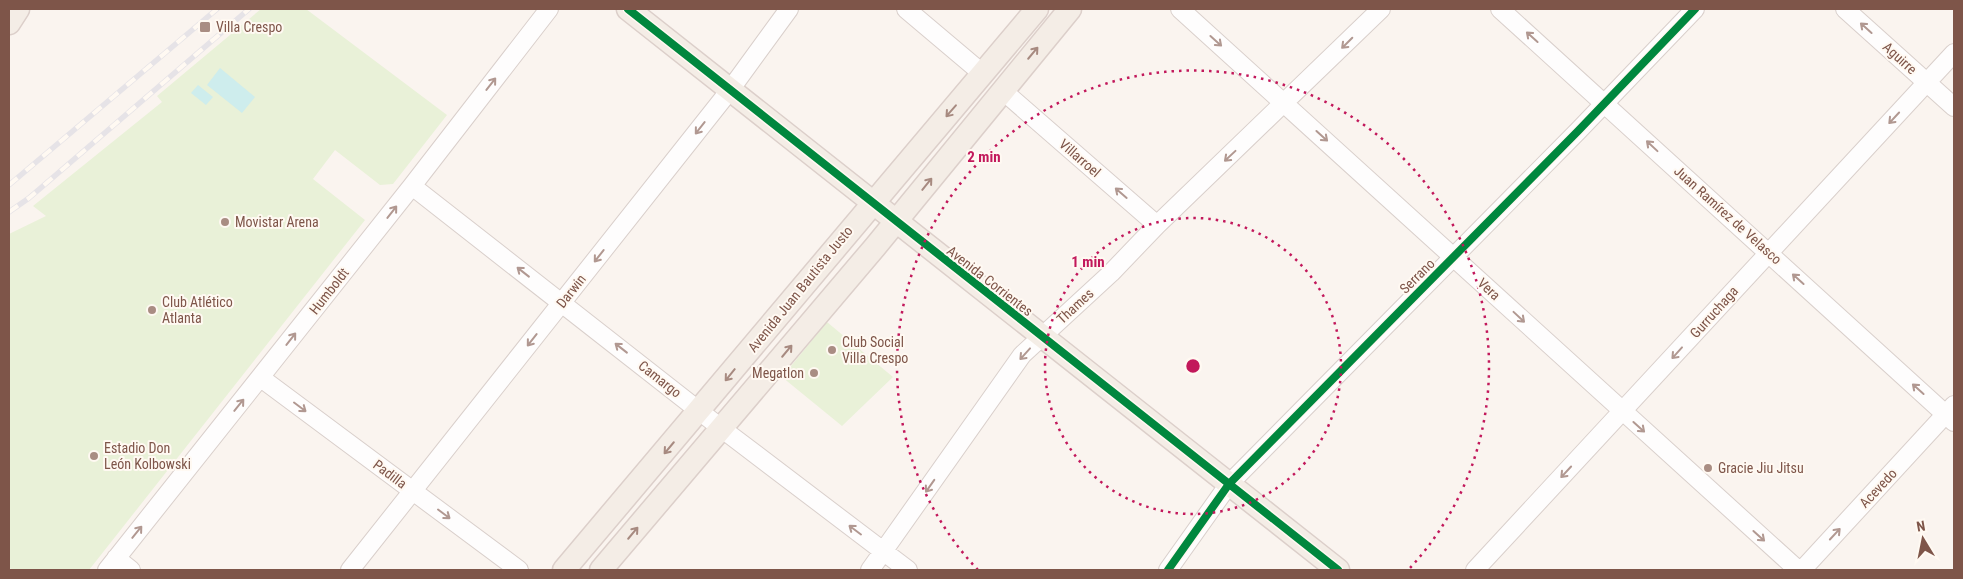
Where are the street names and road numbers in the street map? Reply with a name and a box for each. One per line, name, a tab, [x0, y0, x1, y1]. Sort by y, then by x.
street label: Aguirre	[1880, 39, 1921, 78]
street label: Villarroel	[1056, 136, 1104, 180]
street label: Juan Ramírez de Velasco	[1671, 163, 1785, 267]
street label: Avenida Juan Bautista Justo	[744, 223, 856, 355]
street label: Avenida Corrientes	[944, 243, 1036, 319]
street label: Serrano	[1396, 255, 1438, 297]
street label: Humboldt	[306, 265, 352, 317]
street label: Darwin	[553, 271, 589, 311]
street label: Vera	[1474, 275, 1504, 303]
street label: Gurruchaga	[1687, 283, 1741, 341]
street label: Thames	[1053, 285, 1097, 327]
street label: Camargo	[635, 357, 685, 401]
street label: Padilla	[370, 456, 410, 492]
street label: Acevedo	[1856, 465, 1900, 511]

